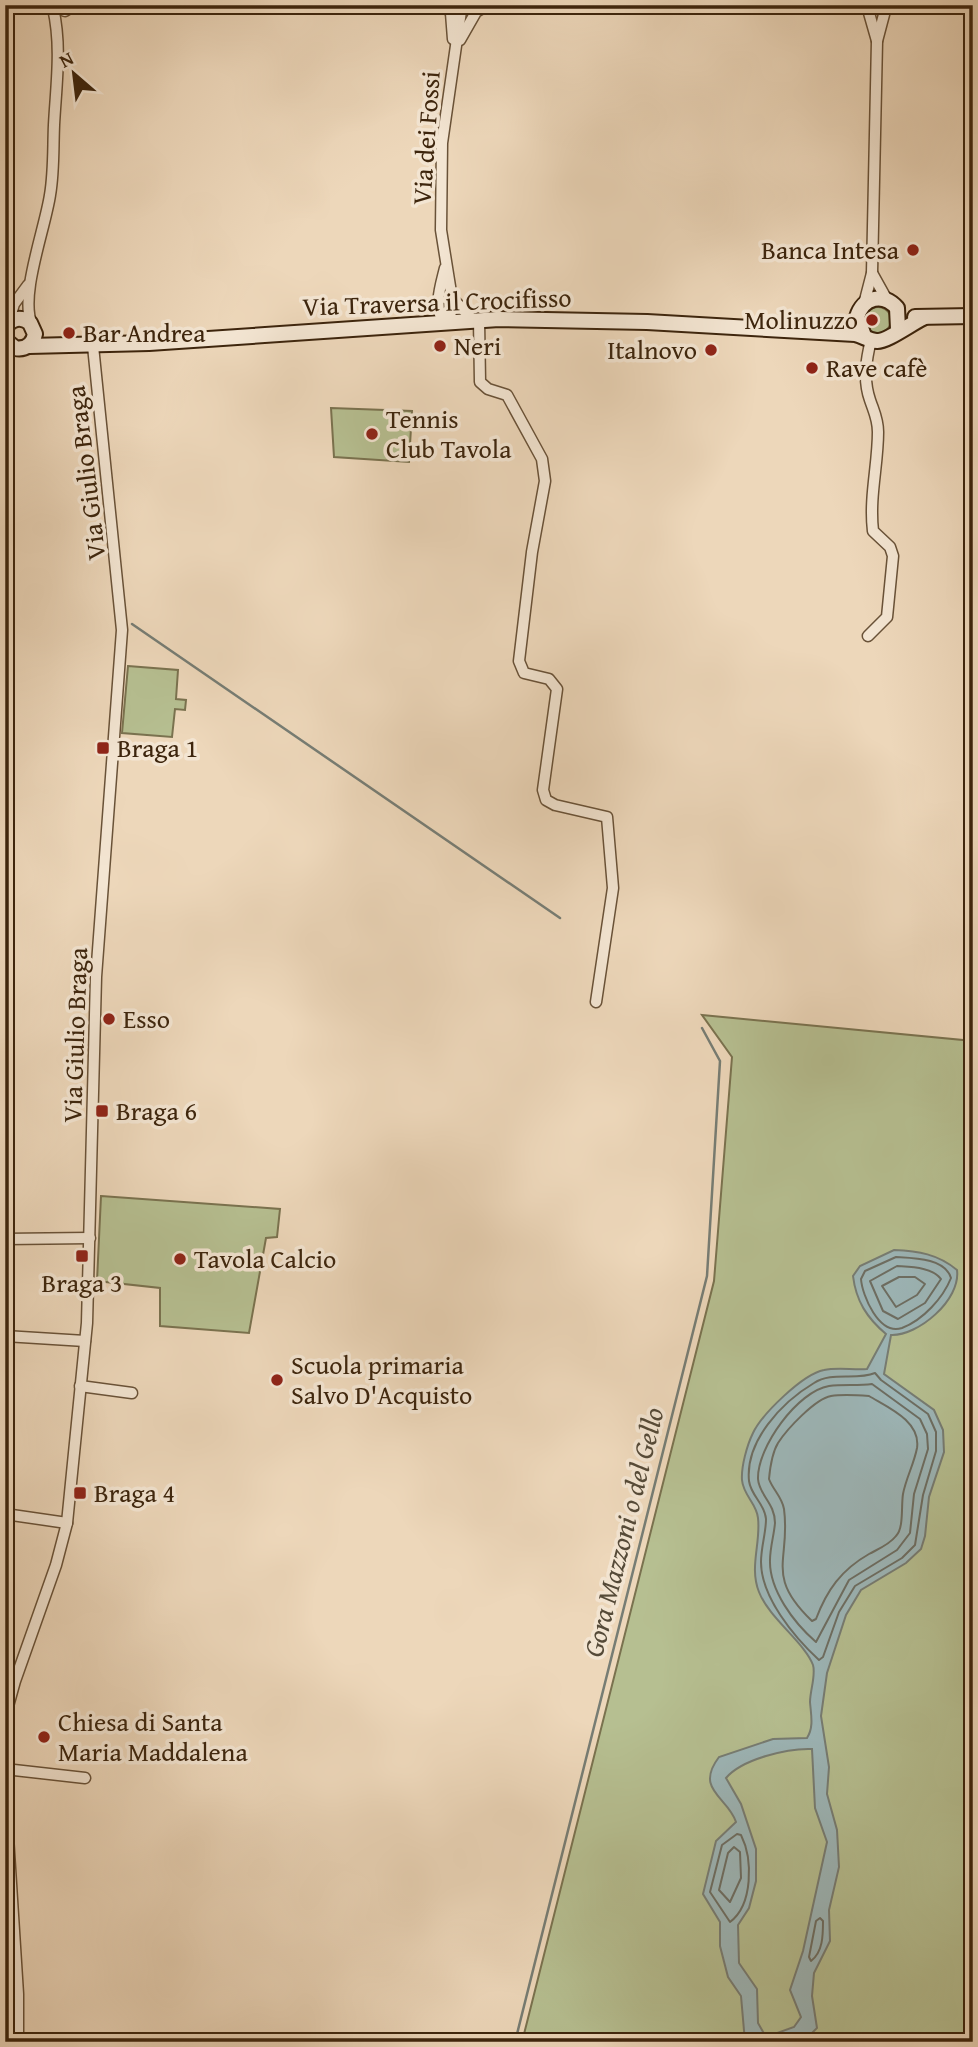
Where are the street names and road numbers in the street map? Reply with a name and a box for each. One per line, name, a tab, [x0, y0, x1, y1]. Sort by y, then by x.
street label: Via dei Fossi	[401, 70, 450, 206]
street label: Via Traversa il Crocifisso	[302, 277, 572, 326]
street label: Via Giulio Braga	[55, 383, 116, 562]
street label: Via Giulio Braga	[52, 946, 97, 1123]

